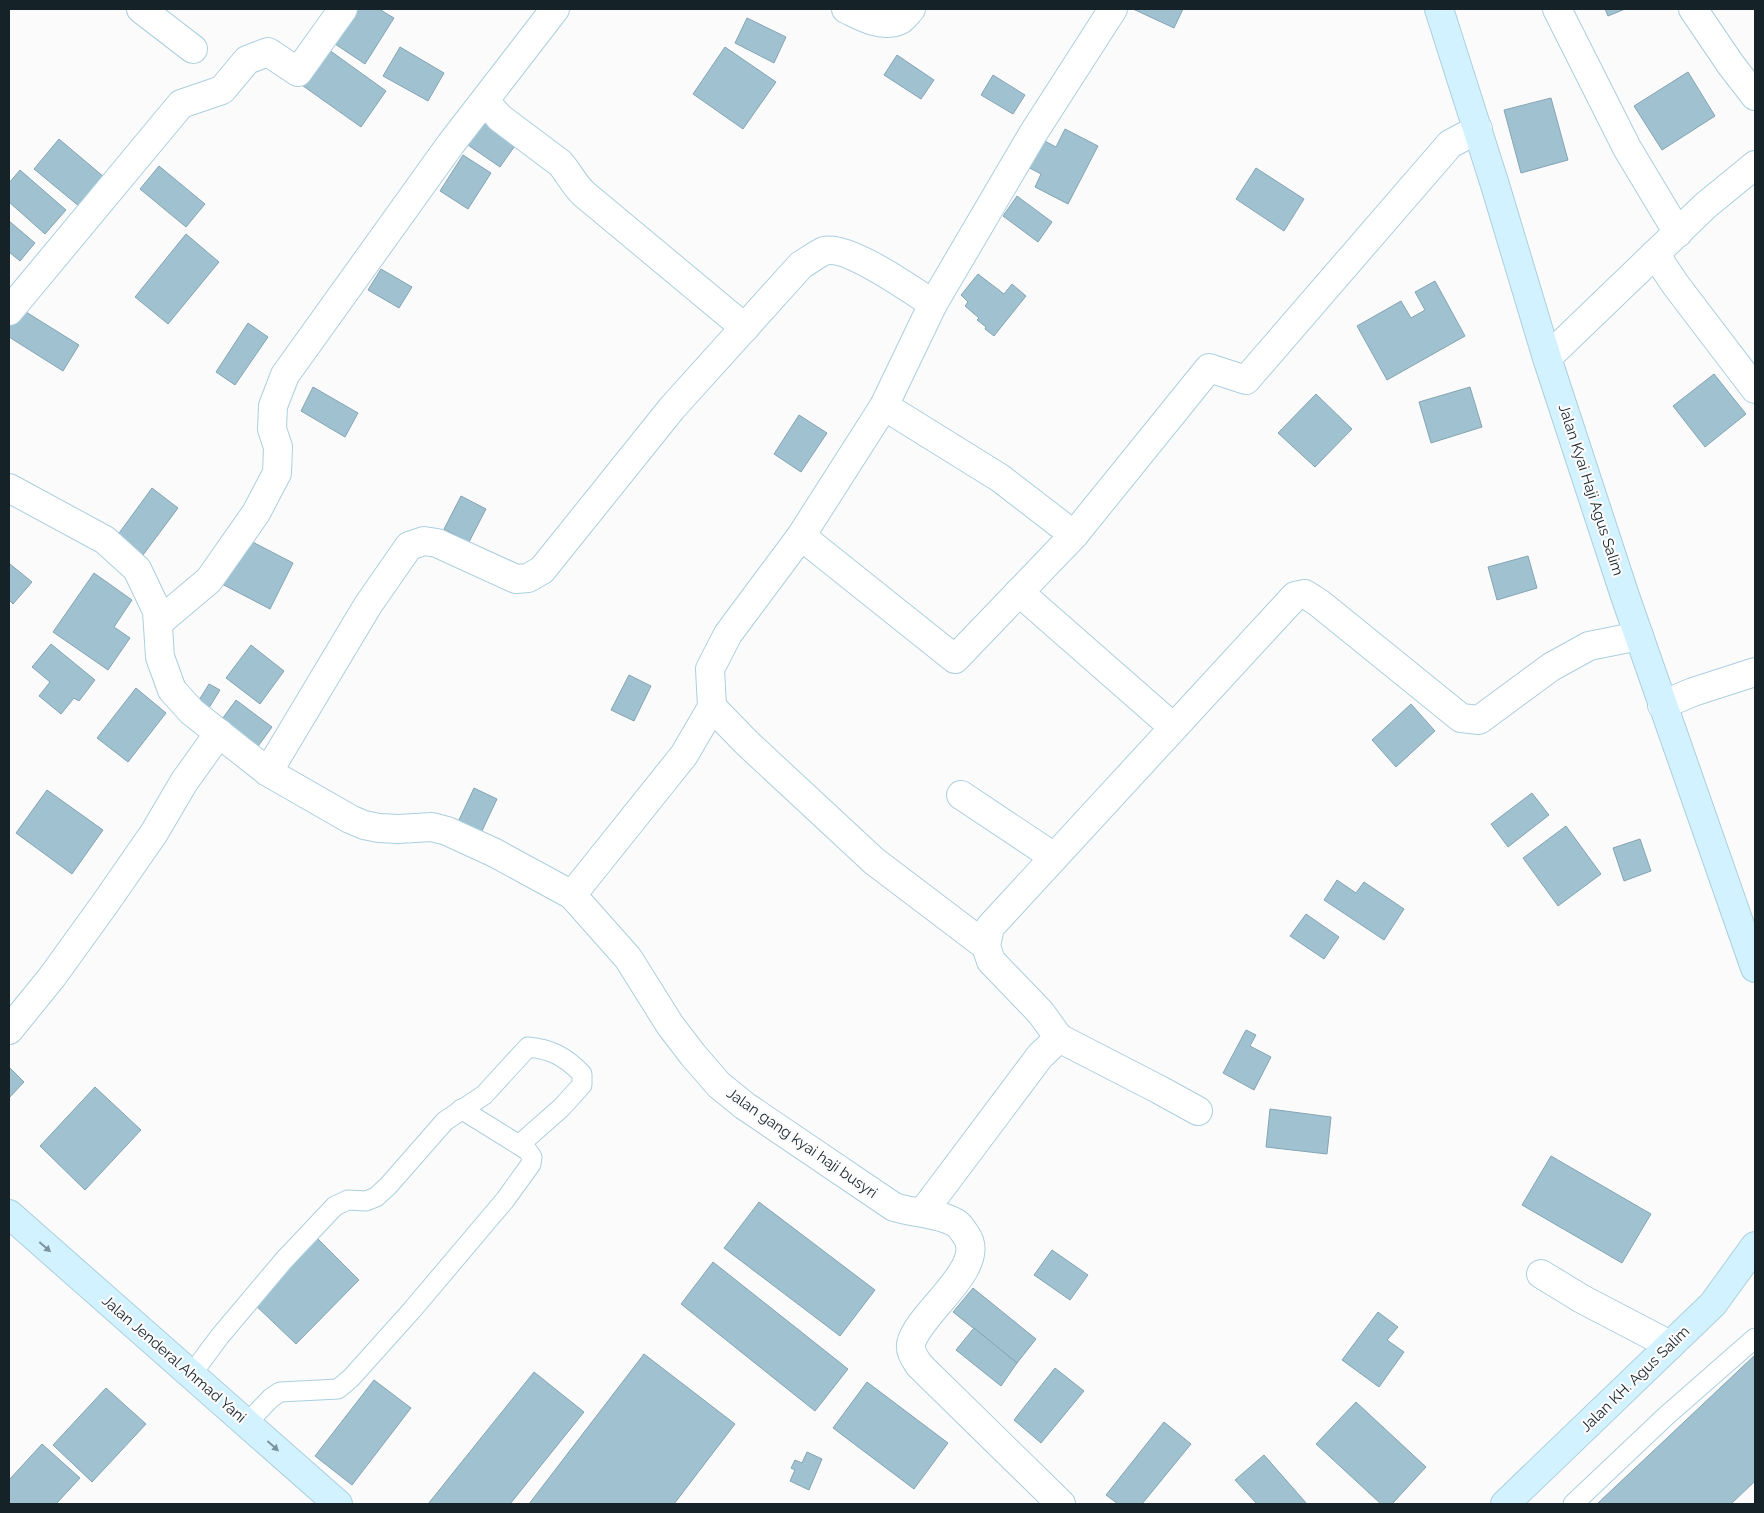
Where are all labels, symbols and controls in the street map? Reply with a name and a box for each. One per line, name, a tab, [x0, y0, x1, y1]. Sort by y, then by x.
street label: Jalan Kyai Haji Agus Salim	[1555, 402, 1627, 578]
street label: Jalan gang kyai haji busyri	[723, 1084, 881, 1202]
one-way arrow	[39, 1241, 52, 1252]
street label: Jalan Jenderal Ahmad Yani	[98, 1292, 250, 1426]
street label: Jalan KH. Agus Salim	[1577, 1322, 1693, 1436]
one-way arrow	[266, 1440, 278, 1452]

